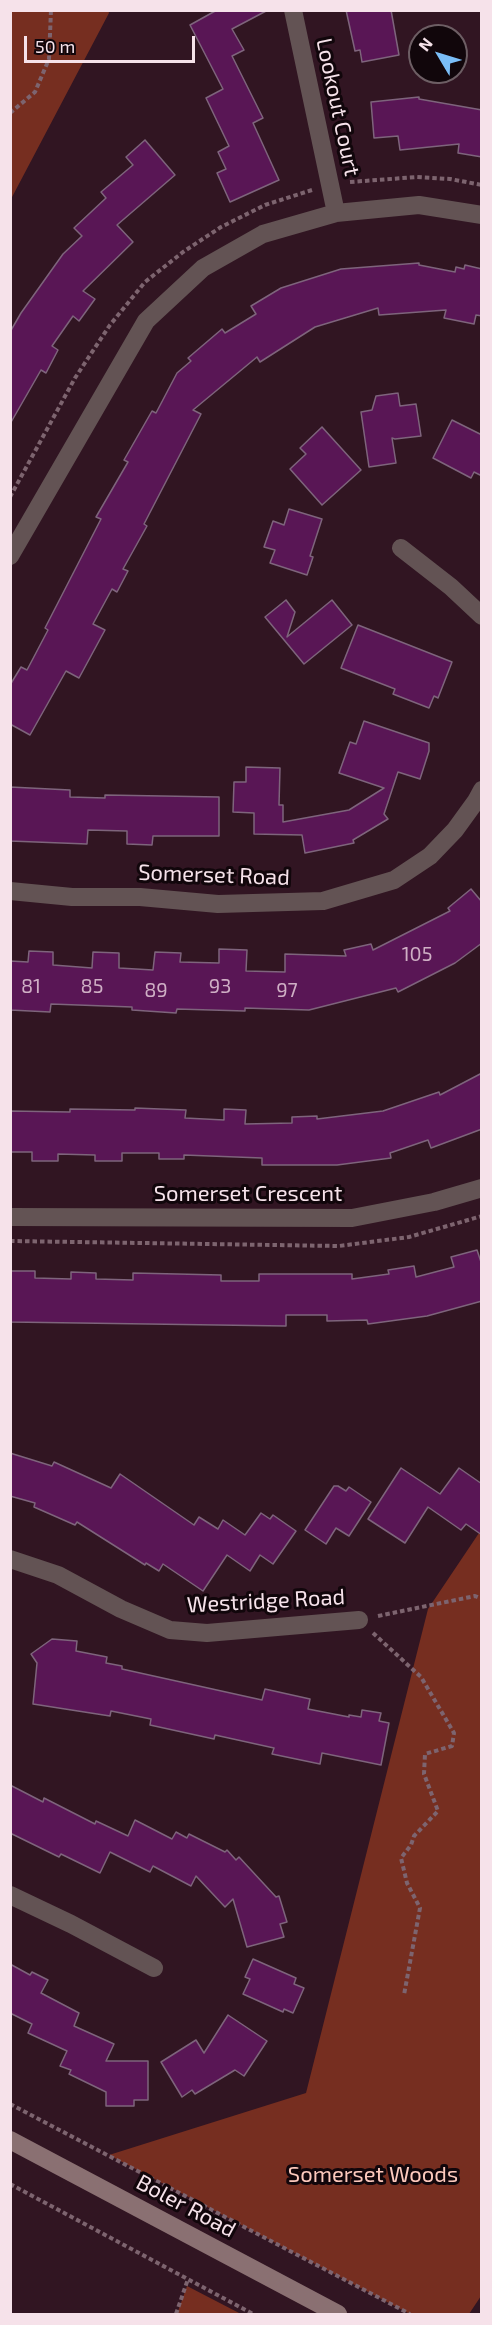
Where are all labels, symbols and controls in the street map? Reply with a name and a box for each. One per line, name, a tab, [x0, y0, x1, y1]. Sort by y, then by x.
scale bar	[27, 24, 198, 62]
north arrow	[408, 24, 468, 84]
text: N	[414, 33, 436, 54]
text: 50 m	[35, 35, 75, 57]
street label: Lookout Court	[311, 36, 365, 178]
street label: Somerset Road	[138, 859, 290, 891]
house number: 105	[402, 942, 432, 966]
house number: 81	[21, 974, 41, 998]
house number: 85	[81, 974, 103, 998]
house number: 93	[209, 974, 231, 998]
house number: 89	[144, 978, 168, 1002]
house number: 97	[276, 978, 298, 1002]
street label: Somerset Crescent	[154, 1181, 342, 1207]
street label: Westridge Road	[186, 1584, 346, 1618]
park label: Somerset Woods	[288, 2162, 458, 2188]
street label: Boler Road	[132, 2169, 240, 2243]

